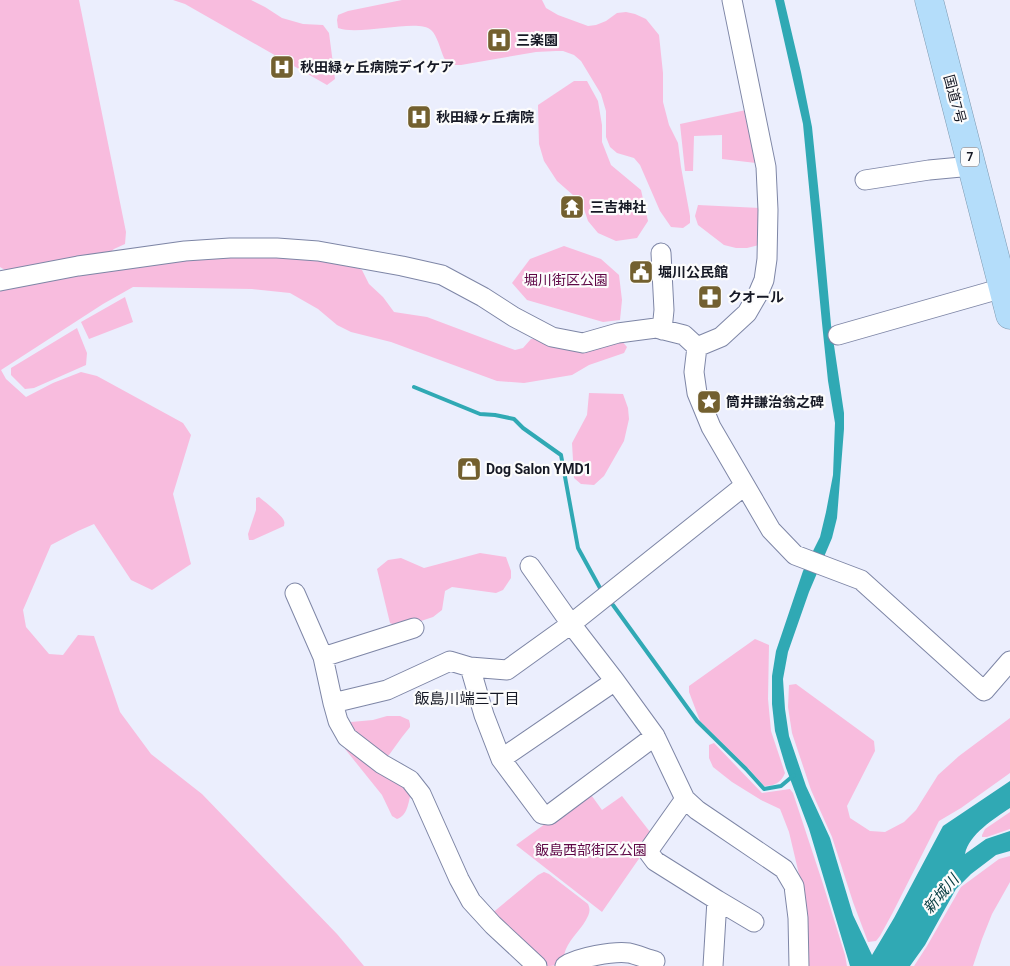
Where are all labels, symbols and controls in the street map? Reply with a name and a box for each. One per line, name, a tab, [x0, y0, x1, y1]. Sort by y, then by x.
hospital icon: 三楽園	[486, 27, 512, 53]
place label: 三楽園	[516, 32, 558, 48]
hospital icon: 秋田緑ヶ丘病院デイケア	[269, 54, 295, 80]
place label: 秋田緑ヶ丘病院デイケア	[300, 59, 454, 75]
street label: 国道7号	[941, 73, 969, 125]
hospital icon: 秋田緑ヶ丘病院	[406, 104, 432, 130]
place label: 秋田緑ヶ丘病院	[436, 109, 534, 125]
road number: 7	[961, 148, 979, 166]
temple icon: 三吉神社	[559, 194, 585, 220]
place label: 三吉神社	[590, 199, 646, 215]
public building icon: 堀川公民館	[628, 259, 654, 285]
place label: 堀川公民館	[658, 264, 728, 280]
park label: 堀川街区公園	[524, 272, 608, 288]
pharmacy icon: クオール	[697, 284, 723, 310]
place label: クオール	[728, 289, 784, 305]
place icon: 筒井謙治翁之碑	[696, 389, 722, 415]
place label: 筒井謙治翁之碑	[726, 394, 824, 410]
shop icon: Dog Salon YMD1	[456, 456, 482, 482]
place label: Dog Salon YMD1	[486, 461, 592, 477]
district label: 飯島川端三丁目	[414, 690, 520, 708]
park label: 飯島西部街区公園	[535, 842, 647, 858]
water label: 新城川	[920, 869, 964, 917]

